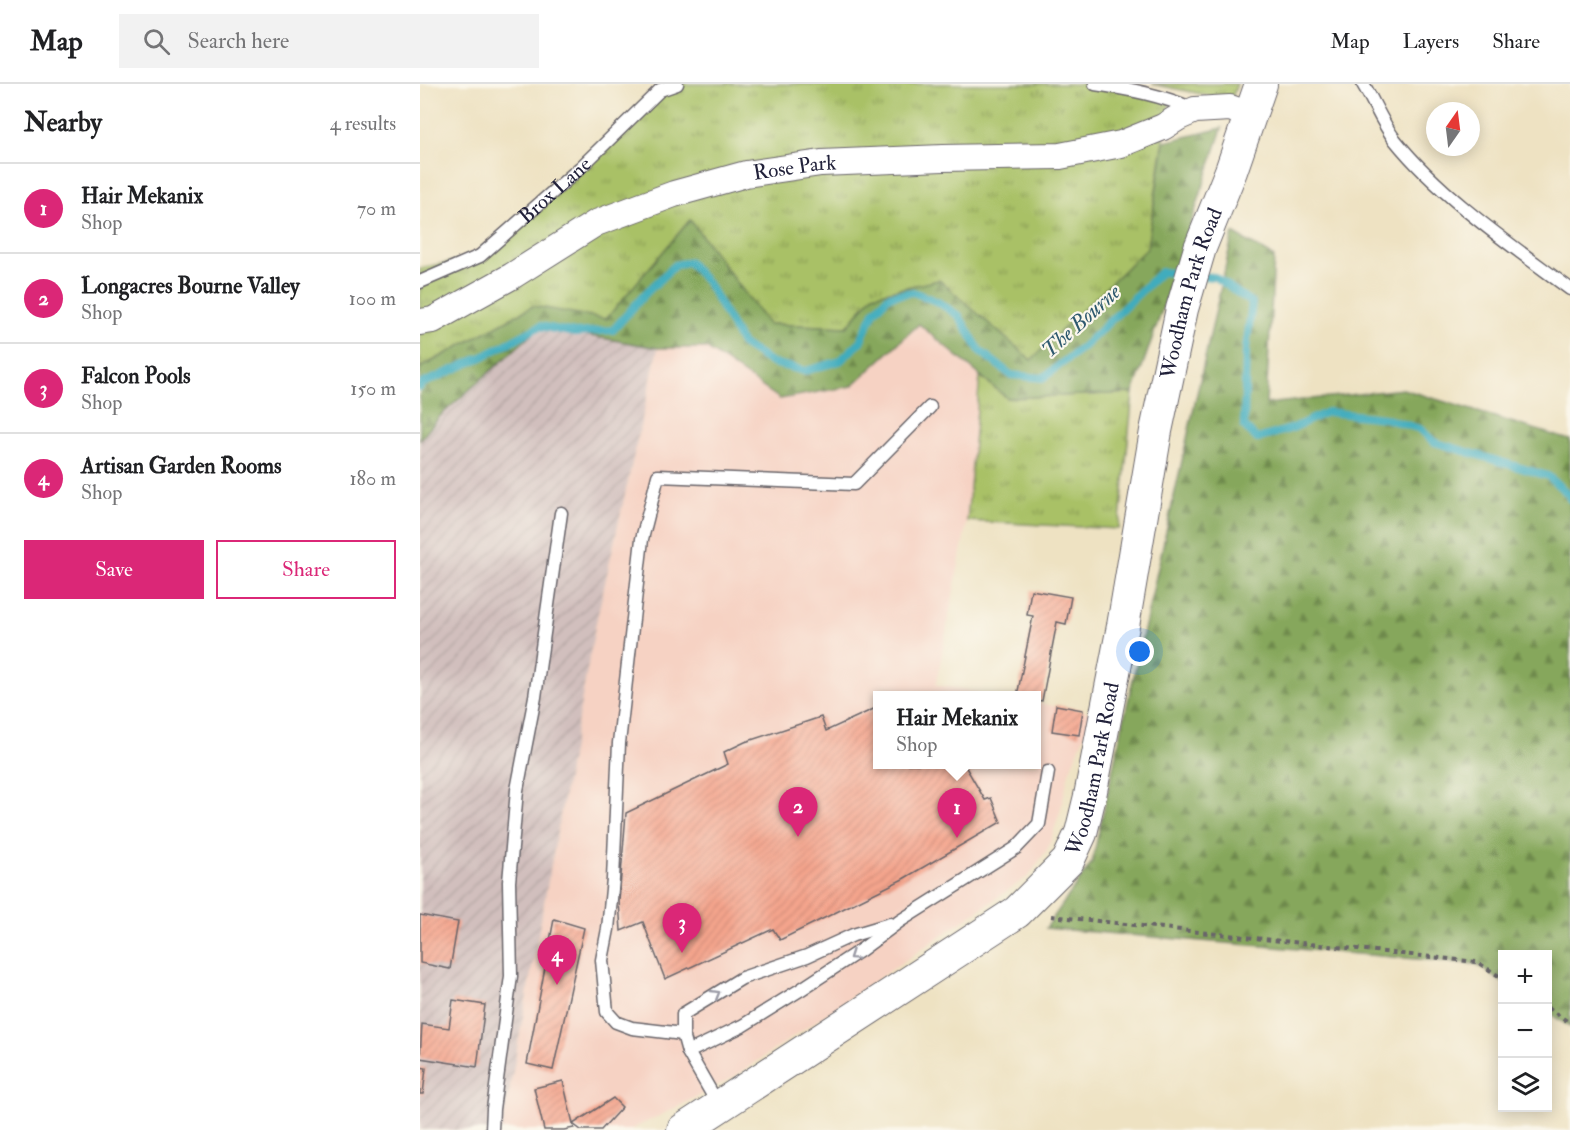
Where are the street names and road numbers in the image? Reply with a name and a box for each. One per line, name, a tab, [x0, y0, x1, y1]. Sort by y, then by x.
street label: Rose Park	[751, 149, 837, 186]
street label: Brox Lane	[513, 151, 597, 230]
street label: Woodham Park Road	[1154, 203, 1229, 382]
street label: Woodham Park Road	[1058, 679, 1125, 861]

